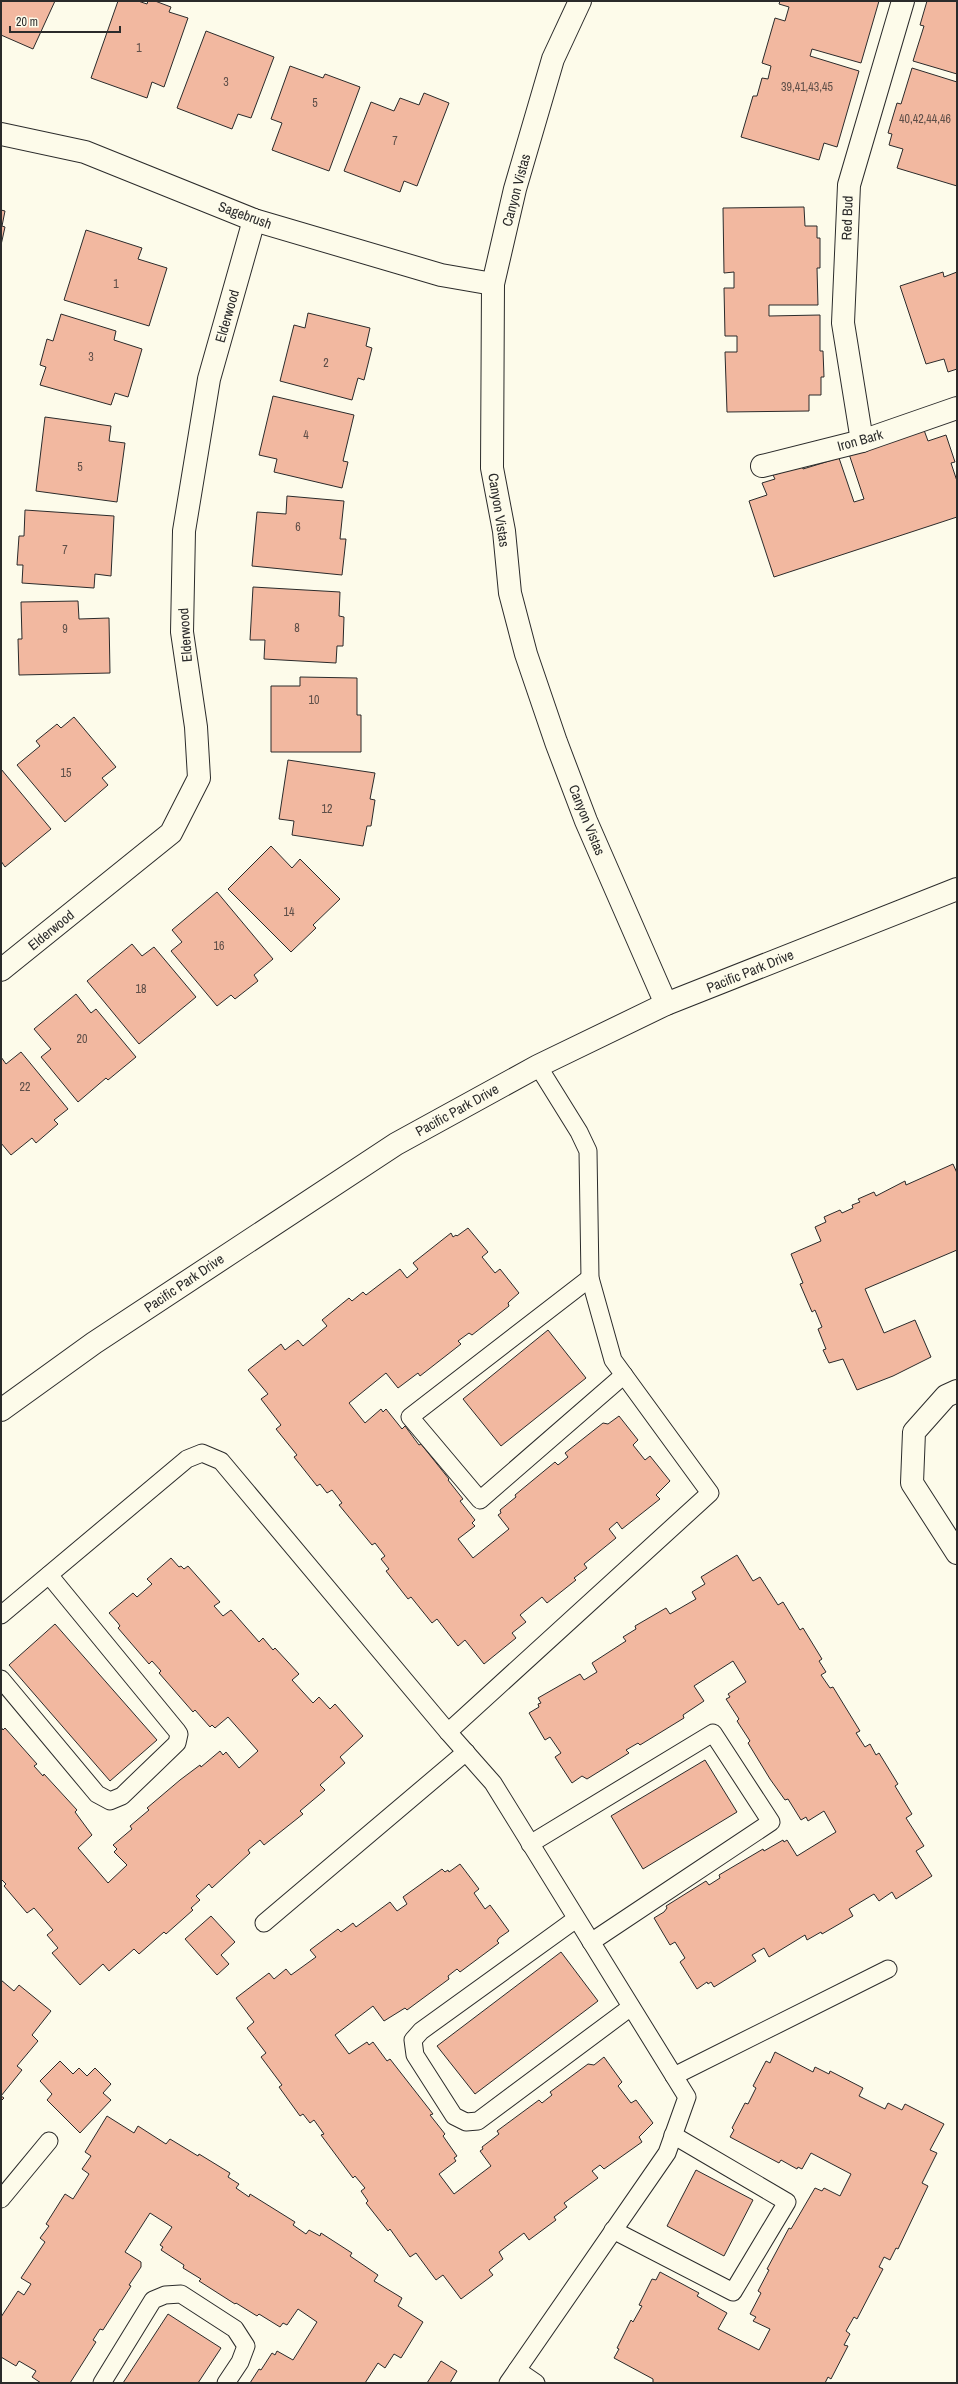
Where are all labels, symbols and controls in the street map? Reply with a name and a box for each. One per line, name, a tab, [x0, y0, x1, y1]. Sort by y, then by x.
scale bar	[10, 8, 120, 34]
text: 20 m	[16, 14, 38, 30]
house number: 1	[136, 40, 142, 56]
house number: 3	[223, 74, 229, 90]
house number: 39,41,43,45	[781, 79, 834, 95]
house number: 5	[312, 95, 318, 111]
house number: 40,42,44,46	[899, 111, 951, 127]
house number: 7	[392, 133, 398, 149]
street label: Canyon Vistas	[498, 151, 534, 228]
street label: Red Bud	[837, 195, 857, 241]
street label: Sagebrush	[216, 197, 274, 233]
house number: 1	[113, 276, 119, 292]
street label: Elderwood	[211, 287, 243, 345]
house number: 3	[88, 349, 94, 365]
house number: 2	[323, 355, 329, 371]
street label: Iron Bark	[835, 425, 885, 455]
house number: 4	[303, 427, 309, 443]
house number: 5	[77, 459, 83, 475]
street label: Canyon Vistas	[484, 472, 514, 548]
house number: 6	[295, 519, 301, 535]
house number: 7	[62, 542, 68, 558]
street label: Elderwood	[174, 607, 196, 663]
house number: 8	[294, 620, 300, 636]
house number: 9	[62, 621, 68, 637]
house number: 10	[309, 692, 319, 708]
house number: 15	[61, 765, 72, 781]
street label: Canyon Vistas	[565, 782, 609, 858]
house number: 12	[322, 801, 332, 817]
house number: 14	[284, 904, 295, 920]
street label: Elderwood	[24, 906, 78, 954]
house number: 16	[214, 938, 224, 954]
street label: Pacific Park Drive	[704, 945, 796, 997]
house number: 18	[136, 981, 146, 997]
house number: 20	[77, 1031, 87, 1047]
house number: 22	[20, 1079, 30, 1095]
street label: Pacific Park Drive	[412, 1080, 502, 1140]
street label: Pacific Park Drive	[141, 1250, 227, 1316]

